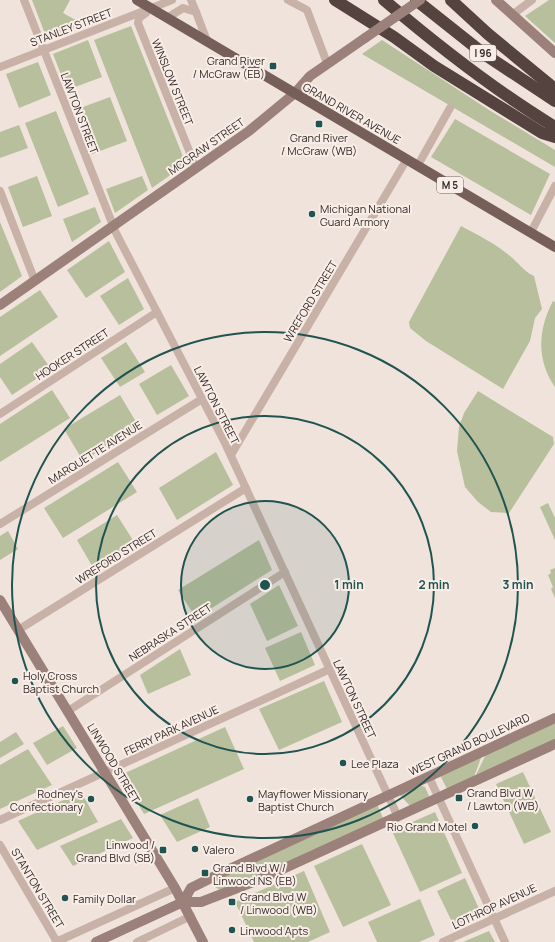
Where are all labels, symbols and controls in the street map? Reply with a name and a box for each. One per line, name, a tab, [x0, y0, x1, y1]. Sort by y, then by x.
street label: STANLEY STREET	[28, 4, 115, 50]
street label: WINSLOW STREET	[149, 37, 197, 128]
road number: I 96	[470, 45, 496, 61]
place label: Grand River / McGraw (EB)	[193, 53, 265, 81]
marker: Grand River / McGraw (EB)	[268, 61, 278, 71]
street label: LAWTON STREET	[58, 70, 103, 156]
street label: GRAND RIVER AVENUE	[300, 79, 404, 147]
street label: MCGRAW STREET	[165, 114, 247, 178]
marker: Grand River / McGraw (WB)	[314, 119, 324, 129]
place label: Grand River / McGraw (WB)	[281, 130, 357, 158]
road number: M 5	[437, 177, 463, 193]
place label: Michigan National Guard Armory	[320, 201, 411, 229]
marker: Michigan National Guard Armory	[307, 209, 317, 219]
street label: WREFORD STREET	[280, 257, 341, 345]
street label: HOOKER STREET	[32, 324, 112, 383]
street label: LAWTON STREET	[191, 363, 243, 447]
street label: MARQUETTE AVENUE	[45, 417, 145, 487]
street label: WREFORD STREET	[73, 525, 160, 587]
text: 1 min	[334, 576, 364, 593]
text: 2 min	[418, 576, 450, 593]
text: 3 min	[502, 576, 534, 593]
centre of rings	[258, 578, 272, 592]
street label: NEBRASKA STREET	[126, 599, 215, 664]
street label: LAWTON STREET	[330, 657, 380, 741]
place label: Holy Cross Baptist Church	[23, 668, 99, 696]
marker: Holy Cross Baptist Church	[10, 676, 20, 686]
street label: FERRY PARK AVENUE	[121, 702, 221, 758]
street label: WEST GRAND BOULEVARD	[406, 709, 532, 779]
street label: LINWOOD STREET	[84, 720, 144, 806]
place label: Lee Plaza	[351, 756, 399, 771]
marker: Lee Plaza	[338, 758, 348, 768]
place label: Grand Blvd W / Lawton (WB)	[467, 785, 539, 813]
place label: Rodney's Confectionary	[10, 786, 83, 814]
place label: Mayflower Missionary Baptist Church	[258, 786, 368, 814]
marker: Grand Blvd W / Lawton (WB)	[454, 793, 464, 803]
marker: Rodney's Confectionary	[86, 794, 96, 804]
marker: Mayflower Missionary Baptist Church	[245, 794, 255, 804]
place label: Rio Grand Motel	[387, 819, 467, 834]
marker: Rio Grand Motel	[470, 821, 480, 831]
place label: Linwood / Grand Blvd (SB)	[76, 837, 155, 865]
place label: Valero	[203, 842, 235, 857]
marker: Valero	[190, 844, 200, 854]
street label: STANTON STREET	[8, 845, 68, 931]
marker: Linwood / Grand Blvd (SB)	[158, 845, 168, 855]
place label: Grand Blvd W / Linwood NS (EB)	[213, 860, 297, 888]
marker: Grand Blvd W / Linwood NS (EB)	[200, 868, 210, 878]
street label: LOTHROP AVENUE	[449, 880, 539, 932]
place label: Grand Blvd W / Linwood (WB)	[240, 889, 318, 917]
place label: Family Dollar	[73, 891, 136, 906]
marker: Family Dollar	[60, 893, 70, 903]
marker: Grand Blvd W / Linwood (WB)	[227, 897, 237, 907]
place label: Linwood Apts	[240, 923, 309, 938]
marker: Linwood Apts	[227, 925, 237, 935]

